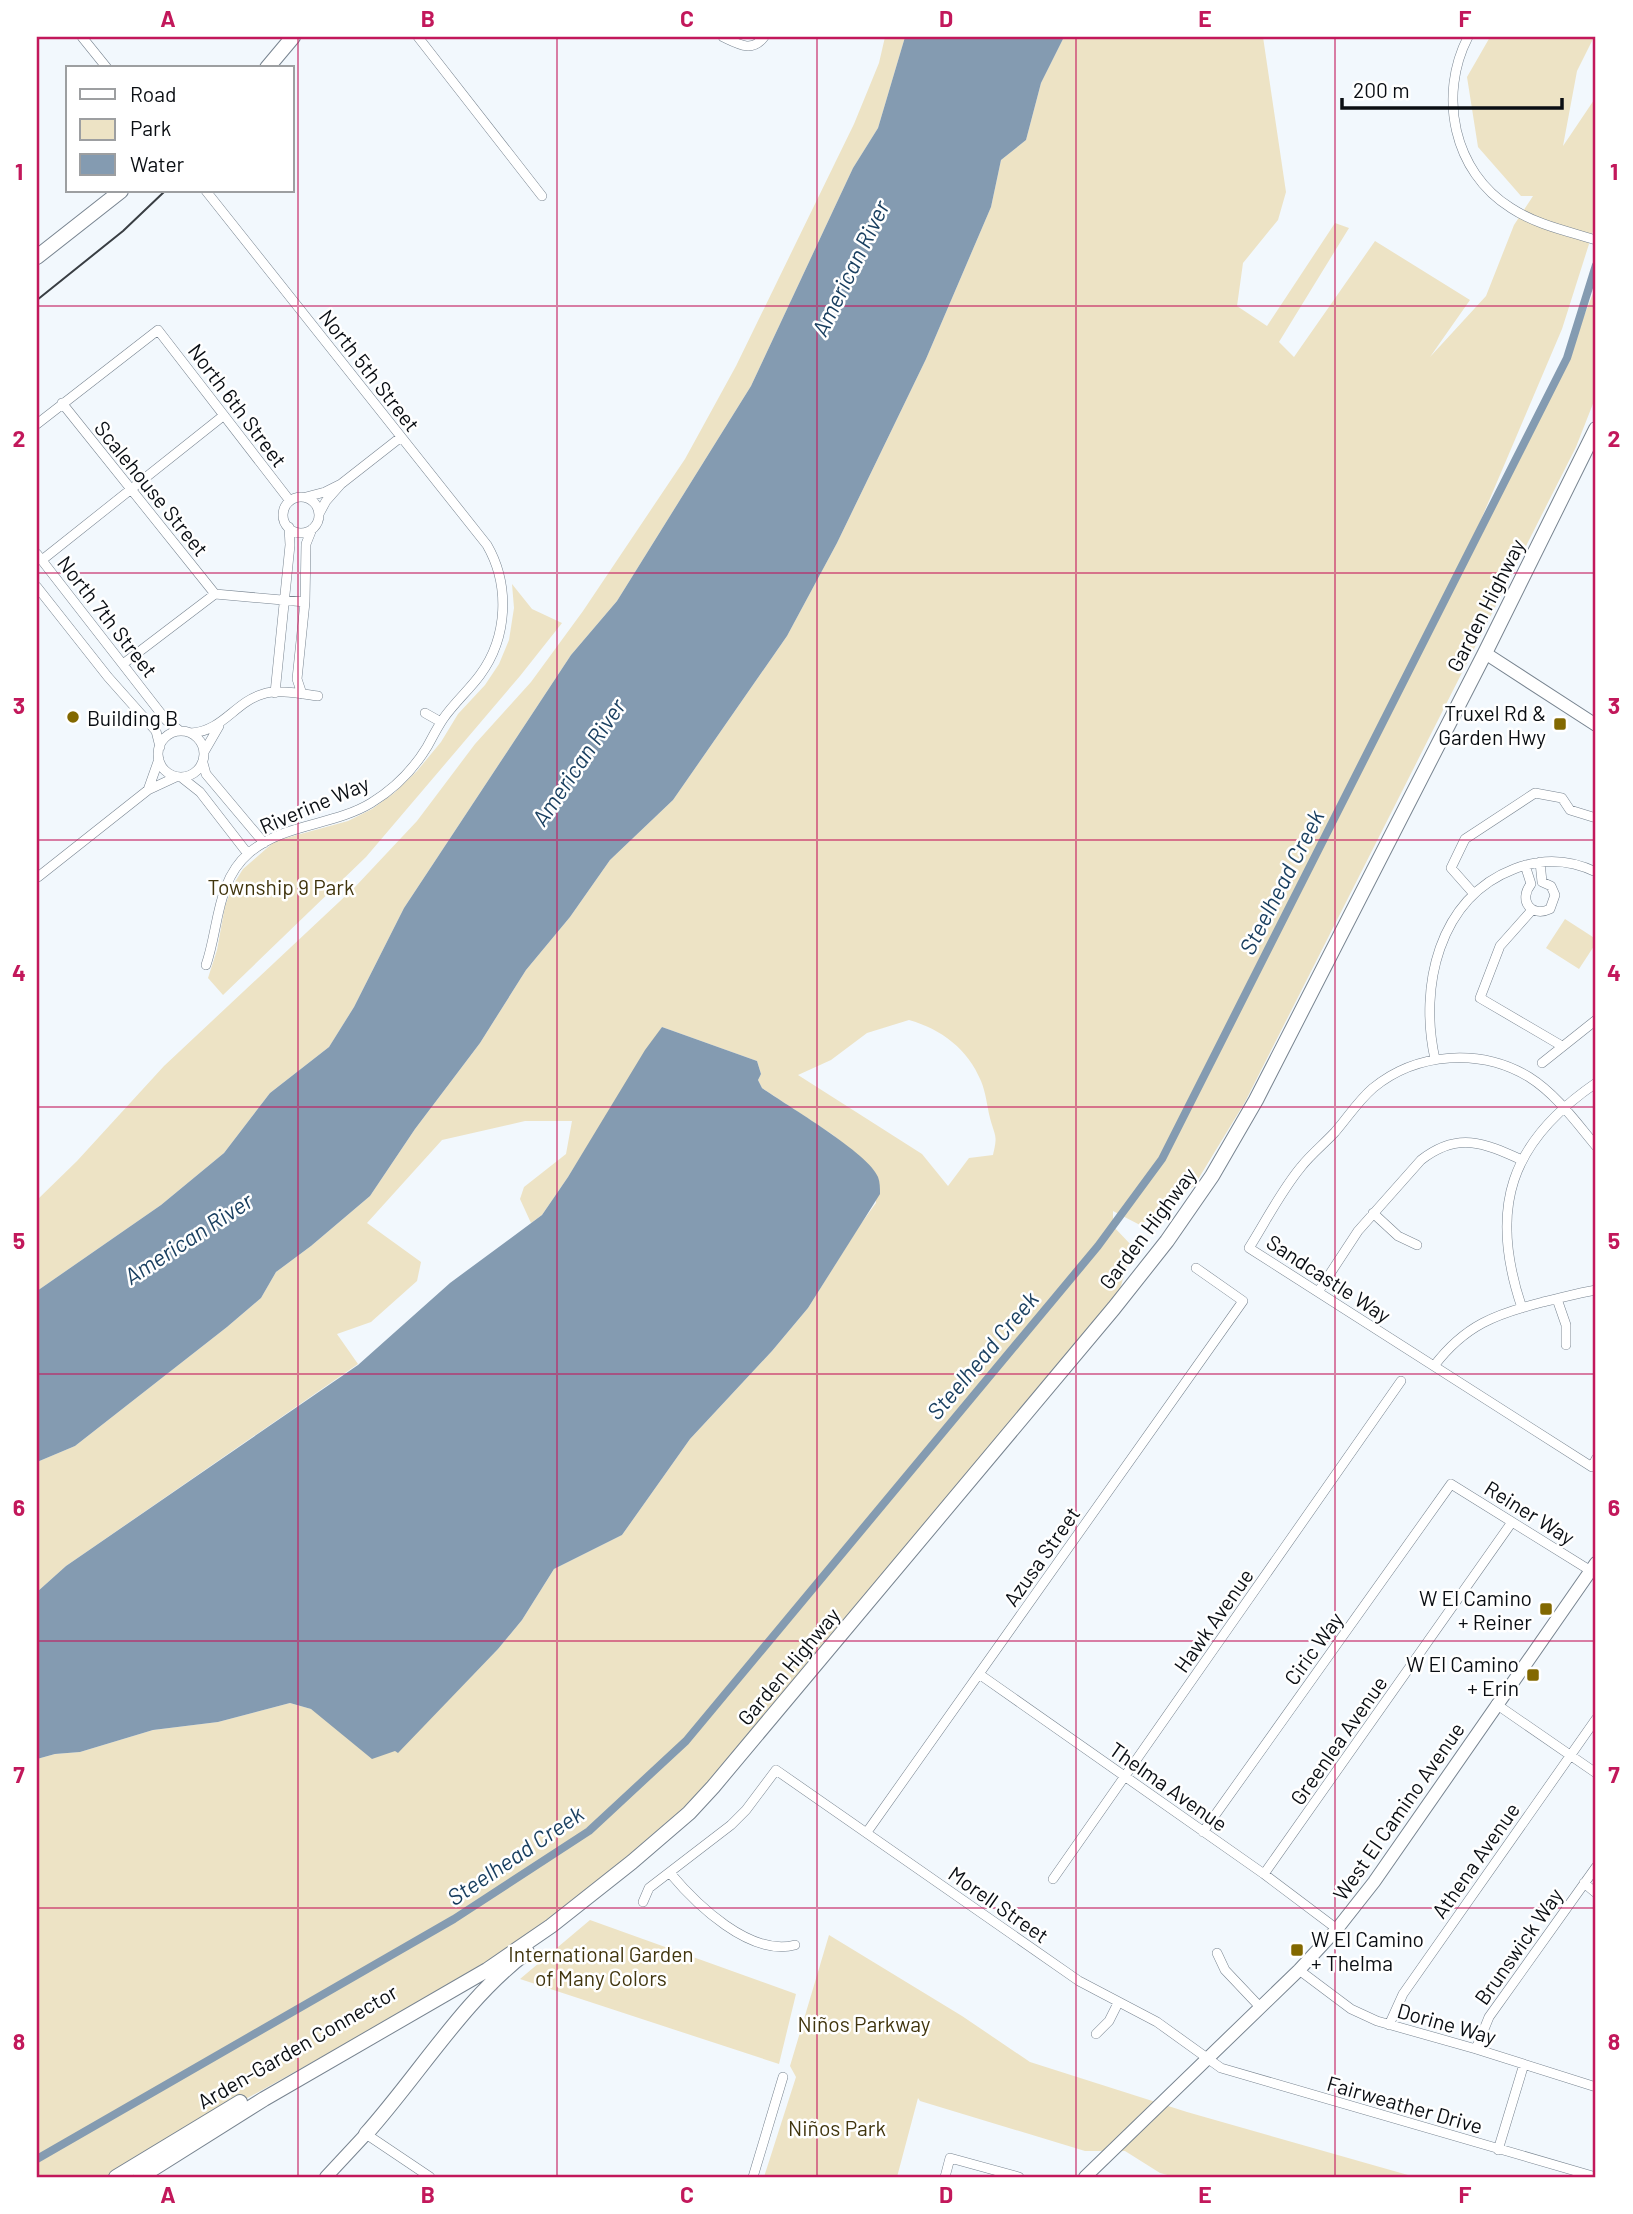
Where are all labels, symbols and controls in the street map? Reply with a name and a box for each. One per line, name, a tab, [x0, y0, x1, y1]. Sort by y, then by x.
text: A	[160, 4, 176, 32]
text: B	[421, 4, 435, 32]
text: C	[680, 4, 694, 32]
text: D	[939, 4, 953, 32]
text: E	[1198, 4, 1212, 32]
text: F	[1459, 4, 1472, 32]
legend	[66, 66, 294, 192]
scale bar	[1342, 66, 1563, 110]
text: 200 m	[1353, 77, 1410, 102]
text: Road	[130, 81, 176, 106]
text: Park	[130, 115, 171, 140]
text: Water	[130, 151, 185, 176]
text: 1	[15, 157, 23, 185]
text: 1	[1610, 157, 1618, 185]
water label: American River	[805, 195, 895, 340]
street label: North 5th Street	[315, 304, 425, 436]
street label: North 6th Street	[183, 338, 293, 472]
street label: Scalehouse Street	[90, 415, 214, 561]
text: 2	[13, 424, 25, 452]
text: 2	[1608, 424, 1620, 452]
street label: Garden Highway	[1441, 534, 1529, 676]
street label: North 7th Street	[53, 550, 163, 682]
text: 3	[13, 691, 25, 719]
text: 3	[1608, 691, 1620, 719]
water label: American River	[525, 692, 631, 831]
place label: Truxel Rd & Garden Hwy	[1438, 700, 1546, 749]
place label: Building B	[87, 705, 178, 730]
marker: Building B	[65, 709, 81, 725]
marker: Truxel Rd & Garden Hwy	[1552, 716, 1568, 732]
street label: Riverine Way	[256, 770, 373, 838]
water label: Steelhead Creek	[1232, 805, 1330, 959]
park label: Township 9 Park	[208, 874, 354, 899]
text: 4	[12, 958, 26, 986]
text: 4	[1607, 958, 1621, 986]
street label: Garden Highway	[1093, 1162, 1201, 1294]
water label: American River	[119, 1186, 258, 1290]
text: 5	[13, 1226, 25, 1254]
text: 5	[1608, 1226, 1620, 1254]
street label: Sandcastle Way	[1262, 1229, 1396, 1328]
water label: Steelhead Creek	[920, 1285, 1044, 1425]
street label: Reiner Way	[1480, 1475, 1580, 1550]
text: 6	[13, 1493, 25, 1521]
text: 6	[1608, 1493, 1620, 1521]
street label: Azusa Street	[998, 1501, 1084, 1611]
street label: Hawk Avenue	[1168, 1563, 1258, 1677]
place label: W El Camino + Reiner	[1419, 1585, 1532, 1634]
marker: W El Camino + Reiner	[1538, 1601, 1554, 1617]
street label: Garden Highway	[732, 1602, 845, 1730]
street label: Ciric Way	[1278, 1606, 1348, 1689]
place label: W El Camino + Erin	[1406, 1651, 1519, 1700]
marker: W El Camino + Erin	[1525, 1667, 1541, 1683]
street label: Greenlea Avenue	[1284, 1671, 1392, 1809]
street label: West El Camino Avenue	[1327, 1717, 1469, 1905]
street label: Thelma Avenue	[1105, 1736, 1233, 1836]
text: 7	[13, 1760, 25, 1788]
text: 7	[1608, 1760, 1620, 1788]
street label: Athena Avenue	[1426, 1797, 1524, 1923]
water label: Steelhead Creek	[441, 1799, 589, 1911]
street label: Morell Street	[944, 1860, 1054, 1948]
street label: Brunswick Way	[1469, 1883, 1568, 2009]
place label: W El Camino + Thelma	[1311, 1926, 1424, 1975]
park label: International Garden of Many Colors	[508, 1941, 694, 1990]
marker: W El Camino + Thelma	[1289, 1942, 1305, 1958]
street label: Arden-Garden Connector	[193, 1978, 402, 2114]
street label: Dorine Way	[1395, 1997, 1500, 2049]
park label: Niños Parkway	[797, 2011, 931, 2036]
text: 8	[13, 2027, 25, 2055]
text: 8	[1608, 2027, 1620, 2055]
street label: Fairweather Drive	[1324, 2070, 1486, 2138]
park label: Niños Park	[788, 2115, 886, 2140]
text: A	[160, 2180, 176, 2208]
text: B	[421, 2180, 435, 2208]
text: C	[680, 2180, 694, 2208]
text: D	[939, 2180, 953, 2208]
text: E	[1198, 2180, 1212, 2208]
text: F	[1459, 2180, 1472, 2208]

